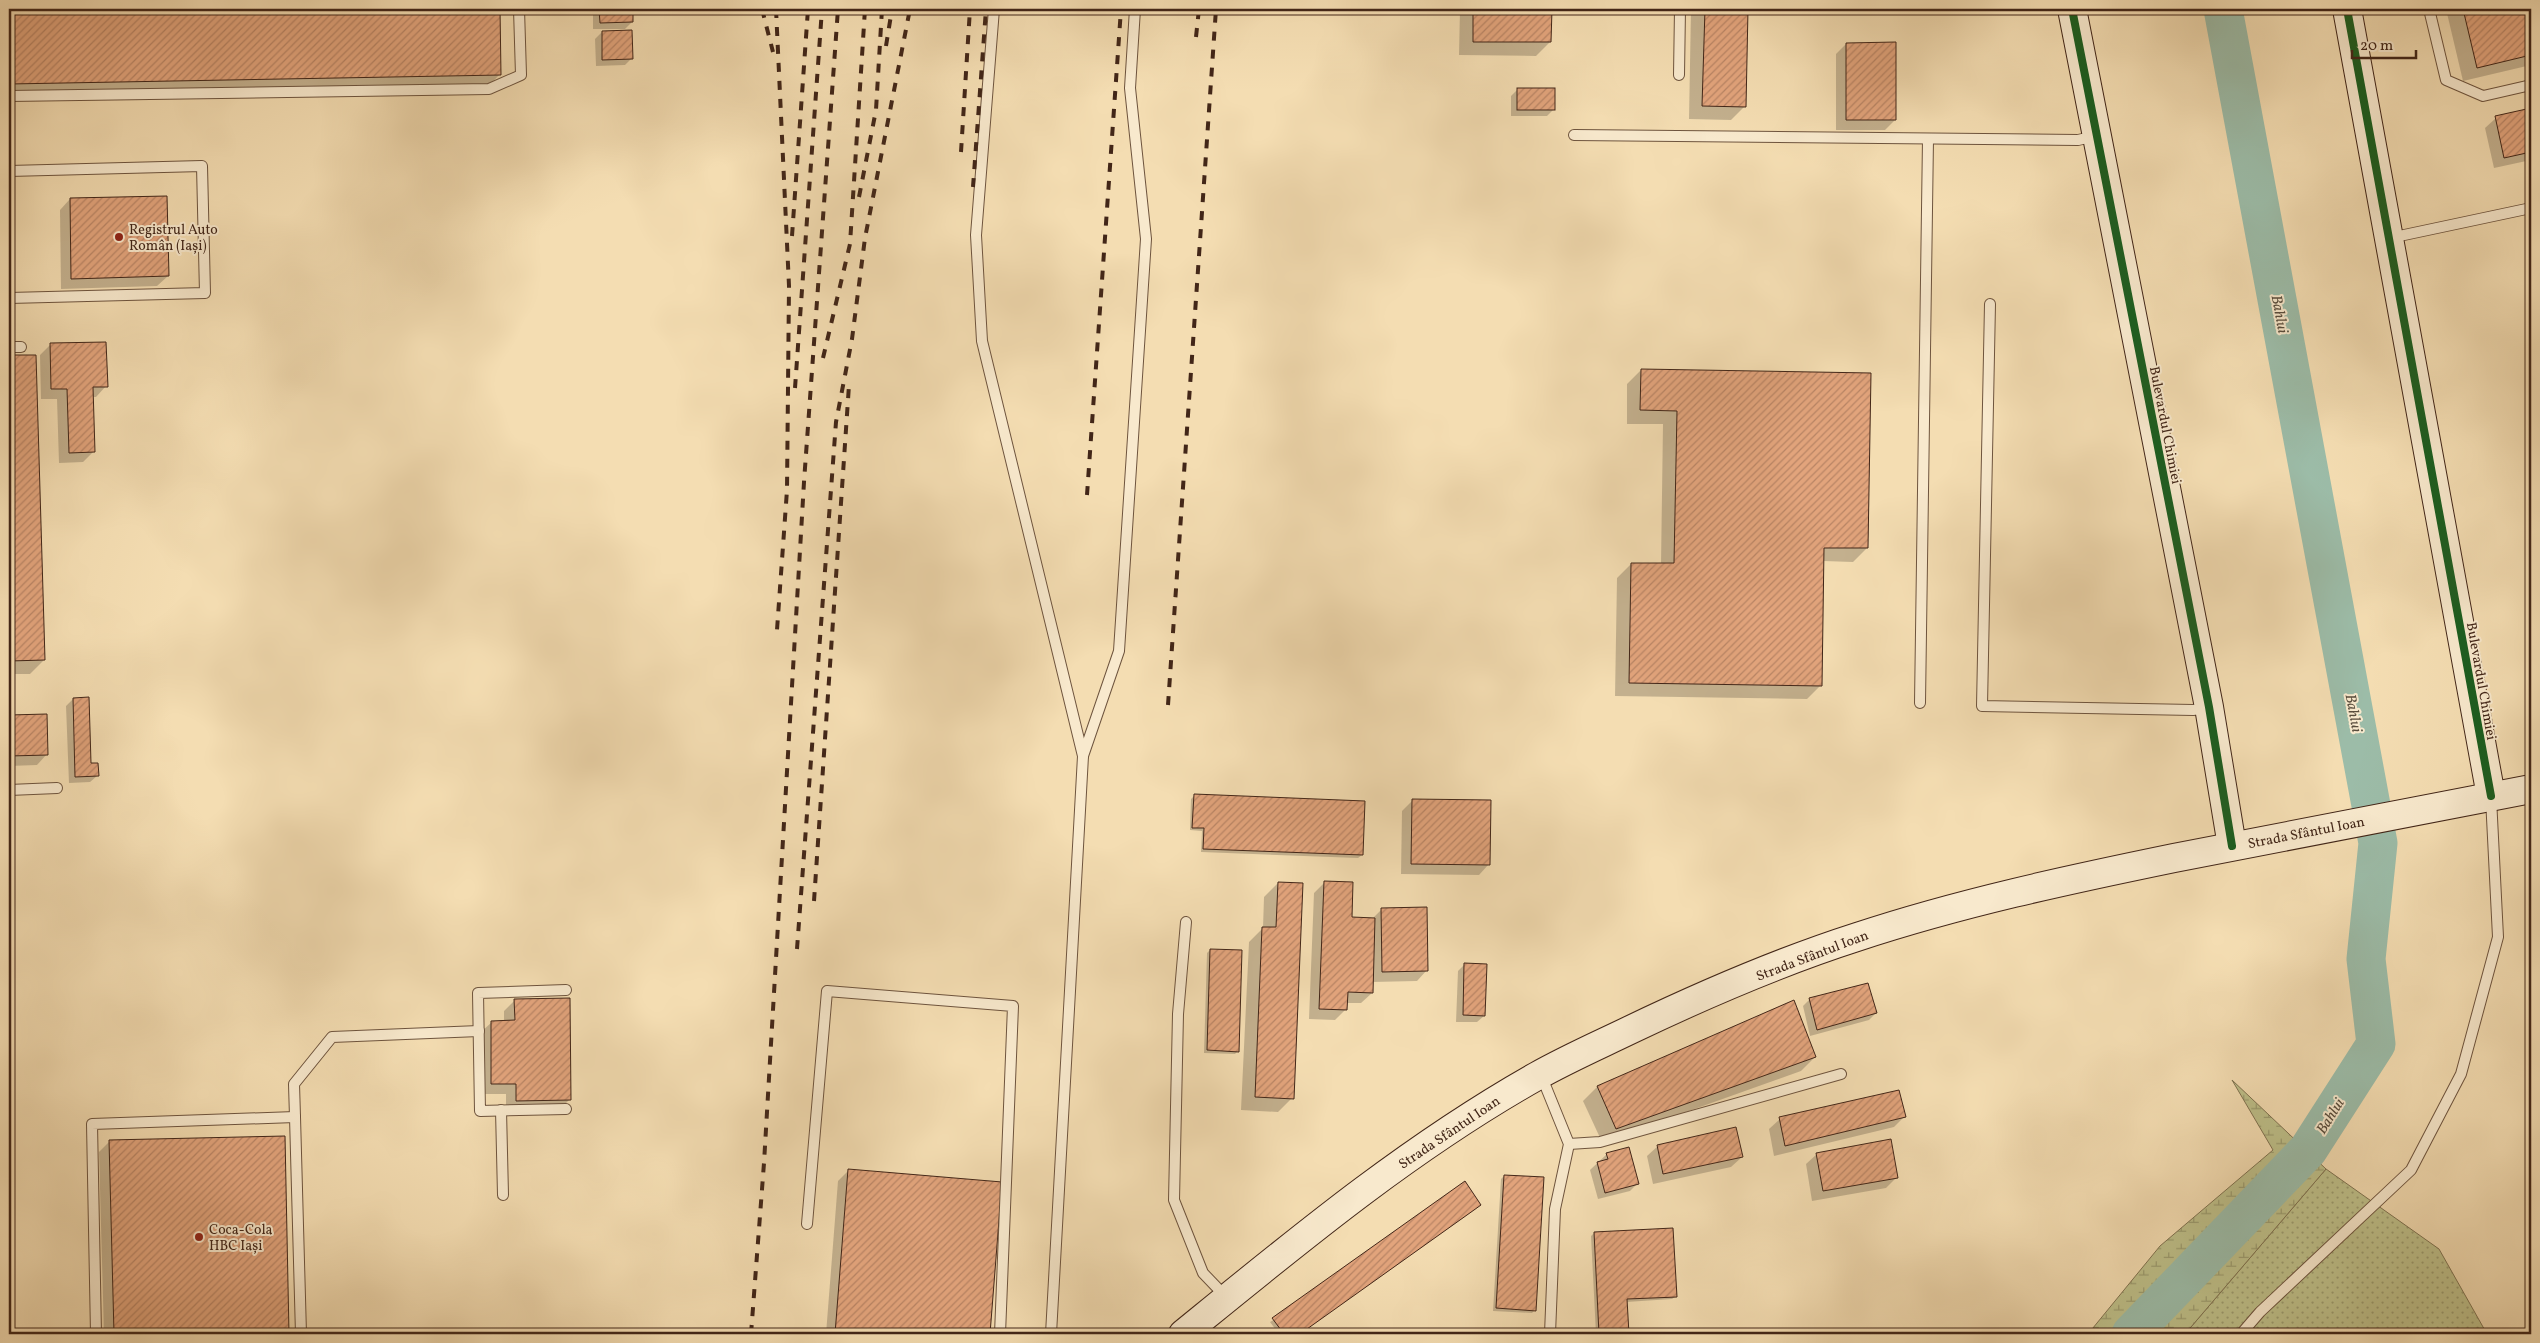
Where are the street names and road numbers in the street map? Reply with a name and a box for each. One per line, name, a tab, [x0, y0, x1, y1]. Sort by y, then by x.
street label: Bulevardul Chimiei	[2144, 365, 2185, 486]
street label: Bulevardul Chimiei	[2461, 621, 2500, 742]
street label: Strada Sfântul Ioan	[2246, 813, 2366, 854]
street label: Strada Sfântul Ioan	[1754, 926, 1871, 987]
street label: Strada Sfântul Ioan	[1395, 1092, 1504, 1174]

